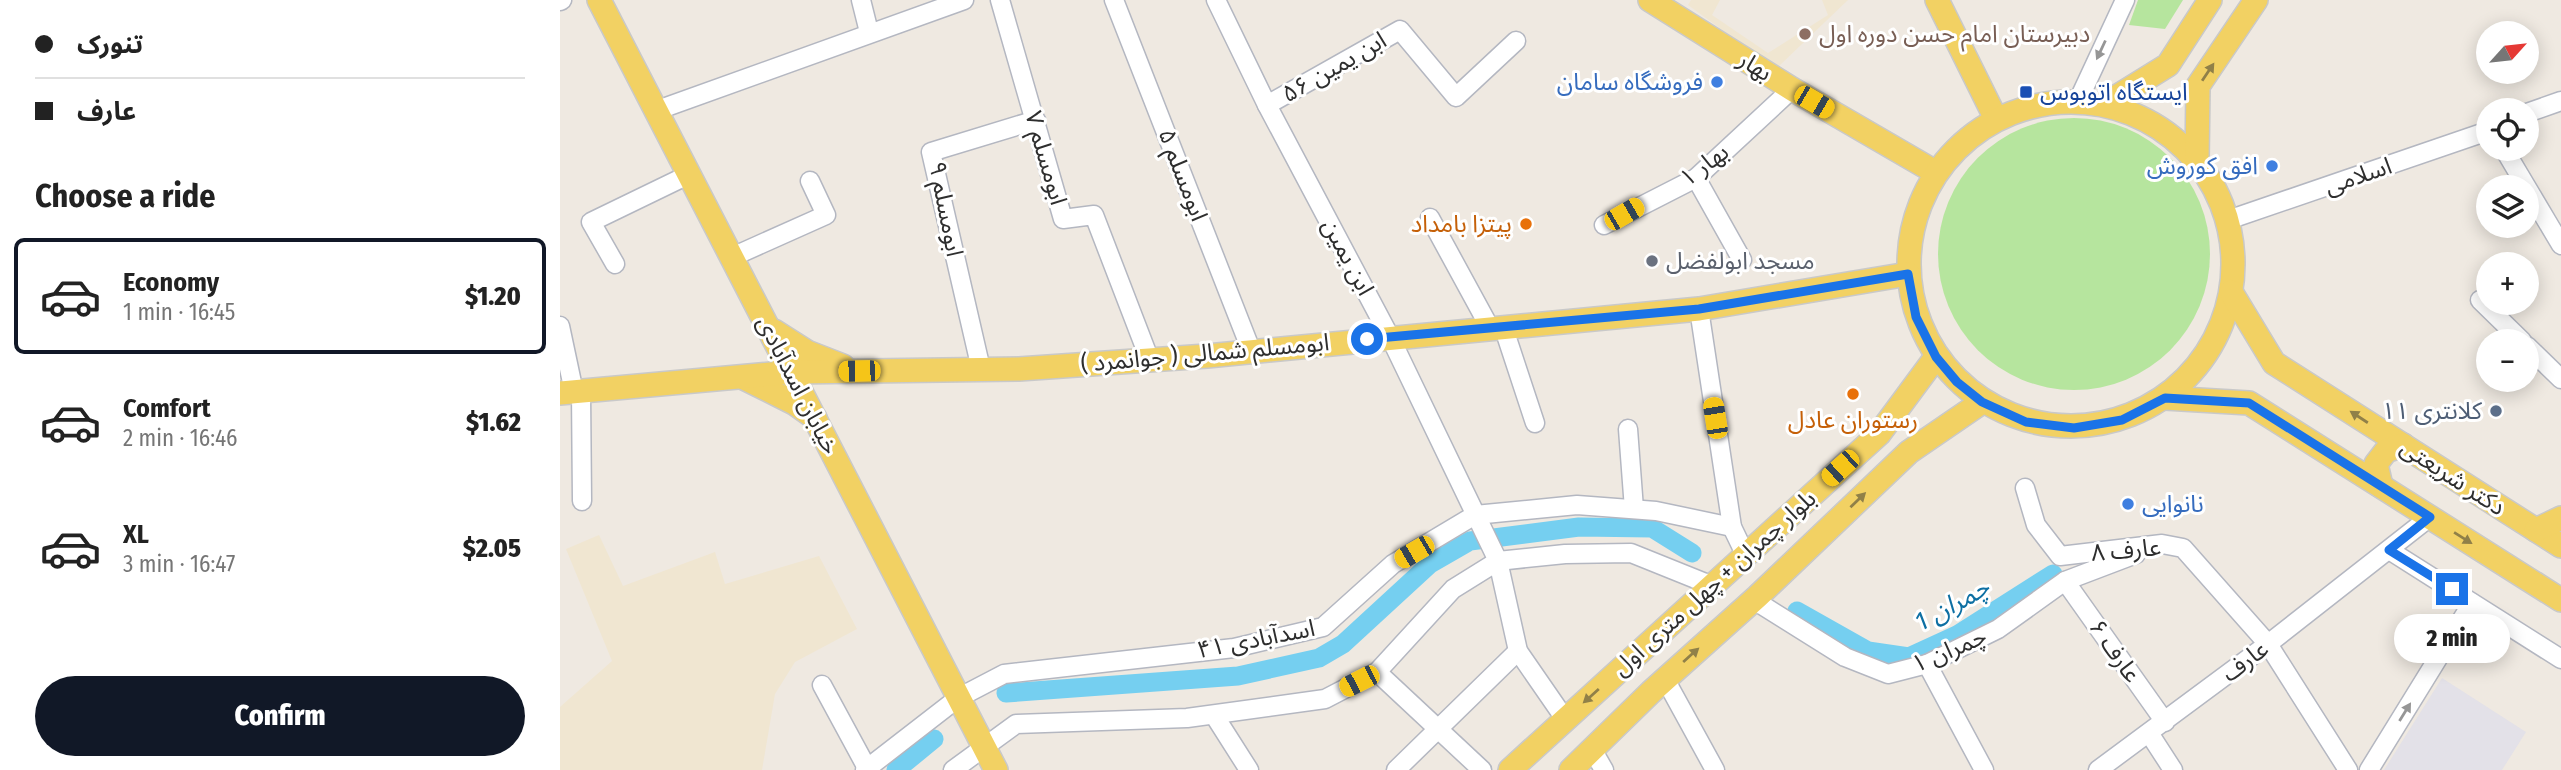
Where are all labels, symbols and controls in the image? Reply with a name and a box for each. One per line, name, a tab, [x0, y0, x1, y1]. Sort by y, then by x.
place label: دبیرستان امام حسن دوره اول	[1819, 20, 2090, 52]
north arrow	[2476, 21, 2539, 84]
map controls	[2476, 21, 2539, 392]
street label: ابن یمین ۵۶	[1277, 26, 1391, 108]
marker: دبیرستان امام حسن دوره اول	[1797, 26, 1813, 42]
text: تنورک	[77, 29, 143, 60]
one-way arrow	[2096, 40, 2107, 61]
street label: بهار	[1732, 44, 1777, 87]
one-way arrow	[2201, 62, 2214, 81]
place label: فروشگاه سامان	[1557, 68, 1703, 96]
marker: فروشگاه سامان	[1709, 74, 1725, 90]
place label: ایستگاه اتوبوس	[2040, 78, 2188, 106]
car	[1791, 82, 1838, 122]
marker: ایستگاه اتوبوس	[2018, 84, 2034, 100]
text: عارف	[77, 96, 136, 127]
button: locate	[2476, 98, 2539, 161]
street label: ابومسلم ۷	[1016, 108, 1073, 209]
street label: ابومسلم ۵	[1150, 125, 1213, 226]
street label: بهار ۱	[1674, 138, 1734, 192]
place label: افق کوروش	[2147, 152, 2258, 181]
street label: اسلامی	[2321, 152, 2395, 200]
marker: افق کوروش	[2264, 158, 2280, 174]
street label: ابومسلم ۹	[920, 159, 969, 260]
button: layers	[2476, 175, 2539, 238]
text: Choose a ride	[35, 177, 216, 215]
car	[1601, 194, 1648, 234]
place label: پیتزا بامداد	[1411, 210, 1512, 239]
street label: ابن یمین	[1316, 214, 1380, 300]
marker: پیتزا بامداد	[1518, 216, 1534, 232]
place label: مسجد ابولفضل	[1666, 247, 1815, 275]
button: +	[2476, 252, 2539, 315]
marker: مسجد ابولفضل	[1644, 253, 1660, 269]
icon: car	[39, 265, 102, 328]
text: Economy	[123, 267, 219, 298]
text: $1.20	[465, 281, 521, 312]
text: 1 min · 16:45	[123, 298, 235, 326]
street label: خیابان اسدآبادی	[751, 311, 845, 459]
route start	[1351, 323, 1383, 355]
street label: ابومسلم شمالی ( جوانمرد )	[1080, 328, 1331, 381]
button: −	[2476, 329, 2539, 392]
car	[838, 360, 881, 382]
marker: رستوران عادل	[1845, 386, 1861, 402]
icon: car	[39, 391, 102, 454]
text: Comfort	[123, 393, 211, 424]
car	[1702, 396, 1729, 440]
place label: کلانتری ۱۱	[2381, 397, 2483, 425]
marker: کلانتری ۱۱	[2488, 403, 2504, 419]
place label: رستوران عادل	[1788, 406, 1918, 434]
text: $1.62	[466, 407, 521, 438]
one-way arrow	[2349, 410, 2369, 423]
text: 2 min · 16:46	[123, 424, 238, 452]
street label: دکتر شریعتی	[2395, 433, 2511, 521]
car	[1818, 446, 1863, 490]
street label: بلوار چمران + چهل متری اول	[1607, 484, 1822, 683]
place label: نانوایی	[2142, 490, 2204, 518]
one-way arrow	[1849, 493, 1866, 509]
marker: نانوایی	[2120, 496, 2136, 512]
icon: car	[39, 517, 102, 580]
text: XL	[123, 519, 149, 550]
car	[1391, 532, 1438, 572]
one-way arrow	[2454, 532, 2473, 545]
text: $2.05	[463, 533, 521, 564]
street label: عارف ۸	[2090, 533, 2162, 567]
text: 3 min · 16:47	[123, 550, 235, 578]
water label: چمران 1	[1910, 571, 1996, 638]
route end	[2436, 573, 2468, 605]
street label: اسدآبادی ۴۱	[1195, 614, 1317, 664]
street label: عارف ۶	[2083, 614, 2147, 688]
callout: 2 min	[2394, 614, 2510, 662]
street label: ۱ چمران	[1907, 622, 1991, 679]
text: 2 min	[2427, 624, 2477, 652]
street label: عارف	[2216, 635, 2274, 687]
one-way arrow	[1683, 648, 1700, 663]
car	[1336, 662, 1383, 700]
button: Confirm	[35, 676, 525, 756]
one-way arrow	[1583, 687, 1600, 703]
one-way arrow	[2399, 702, 2412, 721]

